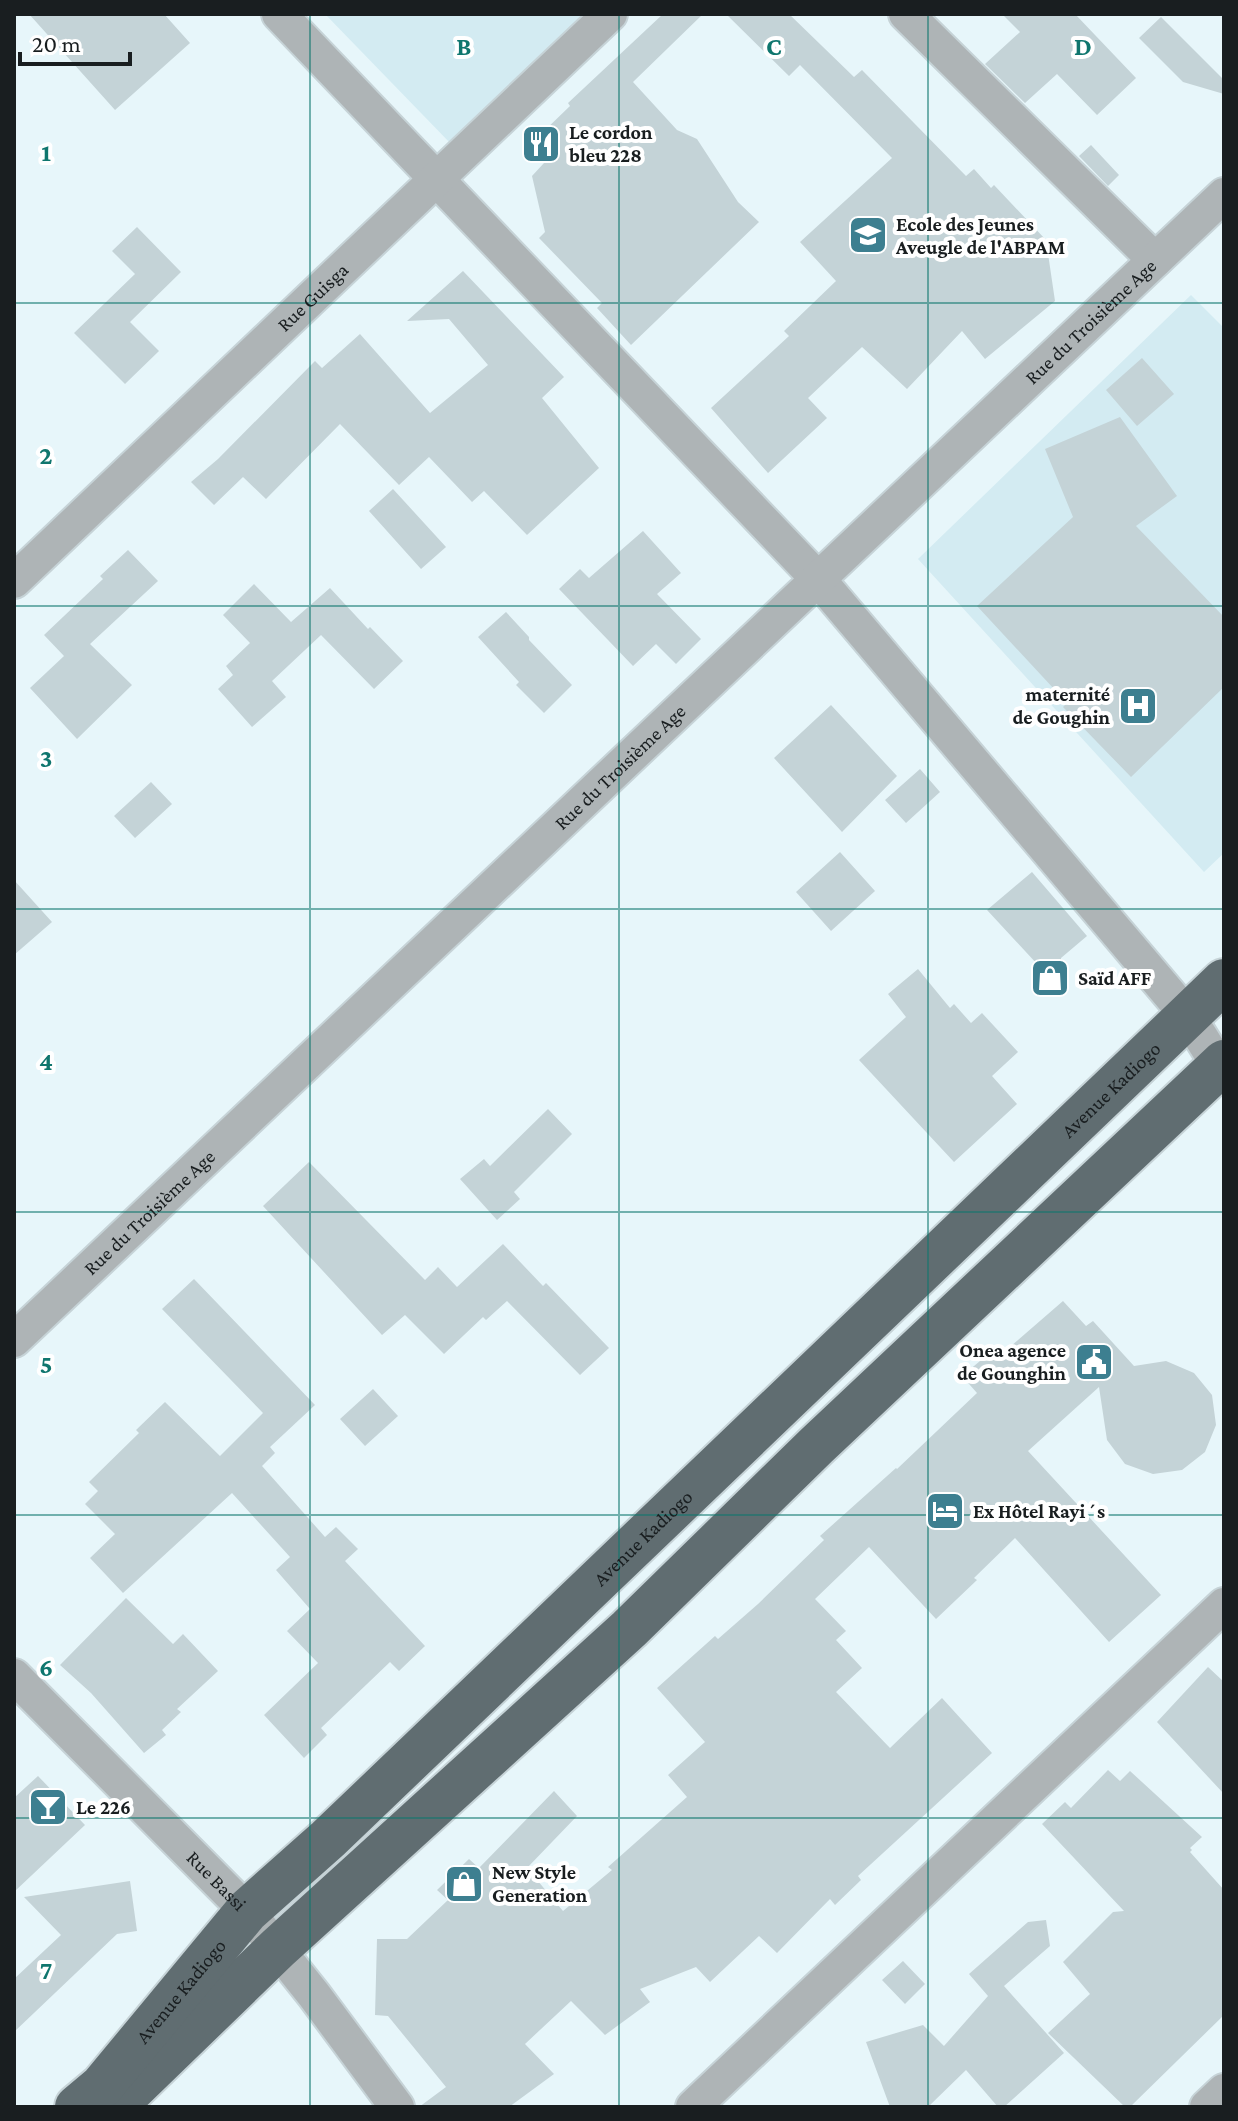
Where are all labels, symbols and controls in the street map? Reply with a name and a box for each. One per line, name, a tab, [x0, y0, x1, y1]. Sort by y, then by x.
scale bar	[20, 16, 130, 66]
text: 20 m	[32, 30, 81, 57]
text: B	[456, 32, 472, 61]
text: C	[766, 32, 782, 61]
text: D	[1074, 32, 1092, 61]
place label: Le cordon bleu 228	[568, 121, 653, 166]
restaurant icon: Le cordon bleu 228	[520, 123, 562, 165]
text: 1	[41, 138, 51, 167]
place label: Ecole des Jeunes Aveugle de l'ABPAM	[895, 213, 1065, 258]
school or university icon: Ecole des Jeunes Aveugle de l'ABPAM	[847, 214, 889, 256]
street label: Rue du Troisième Age	[1020, 254, 1161, 388]
street label: Rue Guisga	[273, 258, 352, 336]
text: 2	[39, 441, 53, 470]
place label: maternité de Goughin	[1012, 683, 1111, 728]
hospital icon: maternité de Goughin	[1117, 685, 1159, 727]
street label: Rue du Troisième Age	[550, 700, 690, 834]
text: 3	[40, 744, 52, 773]
shop icon: Saïd AFF	[1029, 957, 1071, 999]
place label: Saïd AFF	[1078, 967, 1152, 989]
street label: Avenue Kadiogo	[1057, 1037, 1165, 1142]
text: 4	[39, 1047, 53, 1076]
street label: Rue du Troisième Age	[79, 1145, 219, 1279]
place label: Onea agence de Gounghin	[957, 1339, 1067, 1384]
public building icon: Onea agence de Gounghin	[1073, 1341, 1115, 1383]
text: 5	[40, 1350, 52, 1379]
street label: Avenue Kadiogo	[589, 1485, 697, 1590]
hotel icon: Ex Hôtel Rayi´s	[924, 1490, 966, 1532]
place label: Ex Hôtel Rayi´s	[973, 1500, 1105, 1522]
text: 6	[39, 1653, 53, 1682]
bar icon: Le 226	[27, 1786, 69, 1828]
place label: Le 226	[76, 1796, 131, 1818]
street label: Rue Bassi	[183, 1846, 251, 1915]
place label: New Style Generation	[492, 1861, 588, 1906]
shop icon: New Style Generation	[443, 1863, 485, 1905]
street label: Avenue Kadiogo	[131, 1934, 230, 2047]
text: 7	[40, 1956, 52, 1985]

